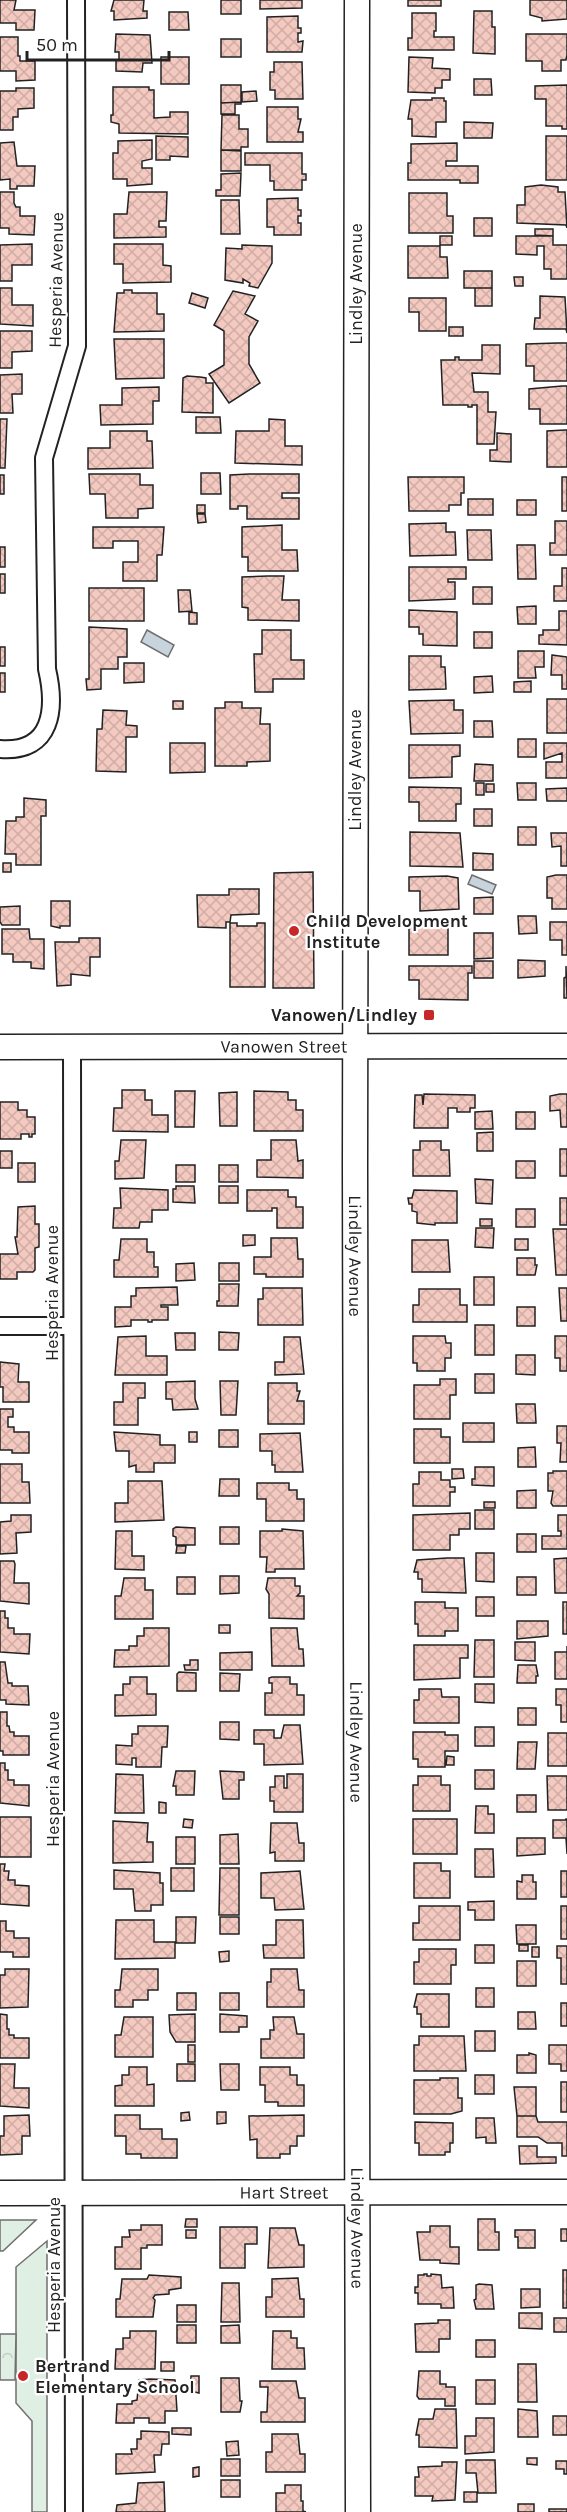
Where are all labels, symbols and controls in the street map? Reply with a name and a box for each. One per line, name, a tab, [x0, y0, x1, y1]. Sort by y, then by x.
scale bar	[27, 24, 170, 62]
text: 50 m	[36, 34, 78, 56]
street label: Hesperia Avenue	[44, 212, 68, 348]
street label: Lindley Avenue	[345, 223, 367, 345]
street label: Lindley Avenue	[344, 709, 366, 831]
place label: Child Development Institute	[306, 910, 468, 953]
marker: Child Development Institute	[287, 924, 301, 938]
place label: Vanowen/Lindley	[271, 1004, 417, 1026]
marker: Vanowen/Lindley	[422, 1008, 436, 1022]
street label: Vanowen Street	[220, 1035, 348, 1058]
street label: Lindley Avenue	[344, 1195, 366, 1317]
street label: Hesperia Avenue	[41, 1225, 63, 1361]
street label: Lindley Avenue	[345, 1681, 367, 1803]
street label: Hesperia Avenue	[42, 1711, 64, 1847]
street label: Lindley Avenue	[346, 2167, 369, 2289]
street label: Hart Street	[239, 2181, 329, 2204]
street label: Hesperia Avenue	[43, 2197, 65, 2333]
place label: Bertrand Elementary School	[35, 2355, 195, 2398]
marker: Bertrand Elementary School	[16, 2369, 30, 2383]

